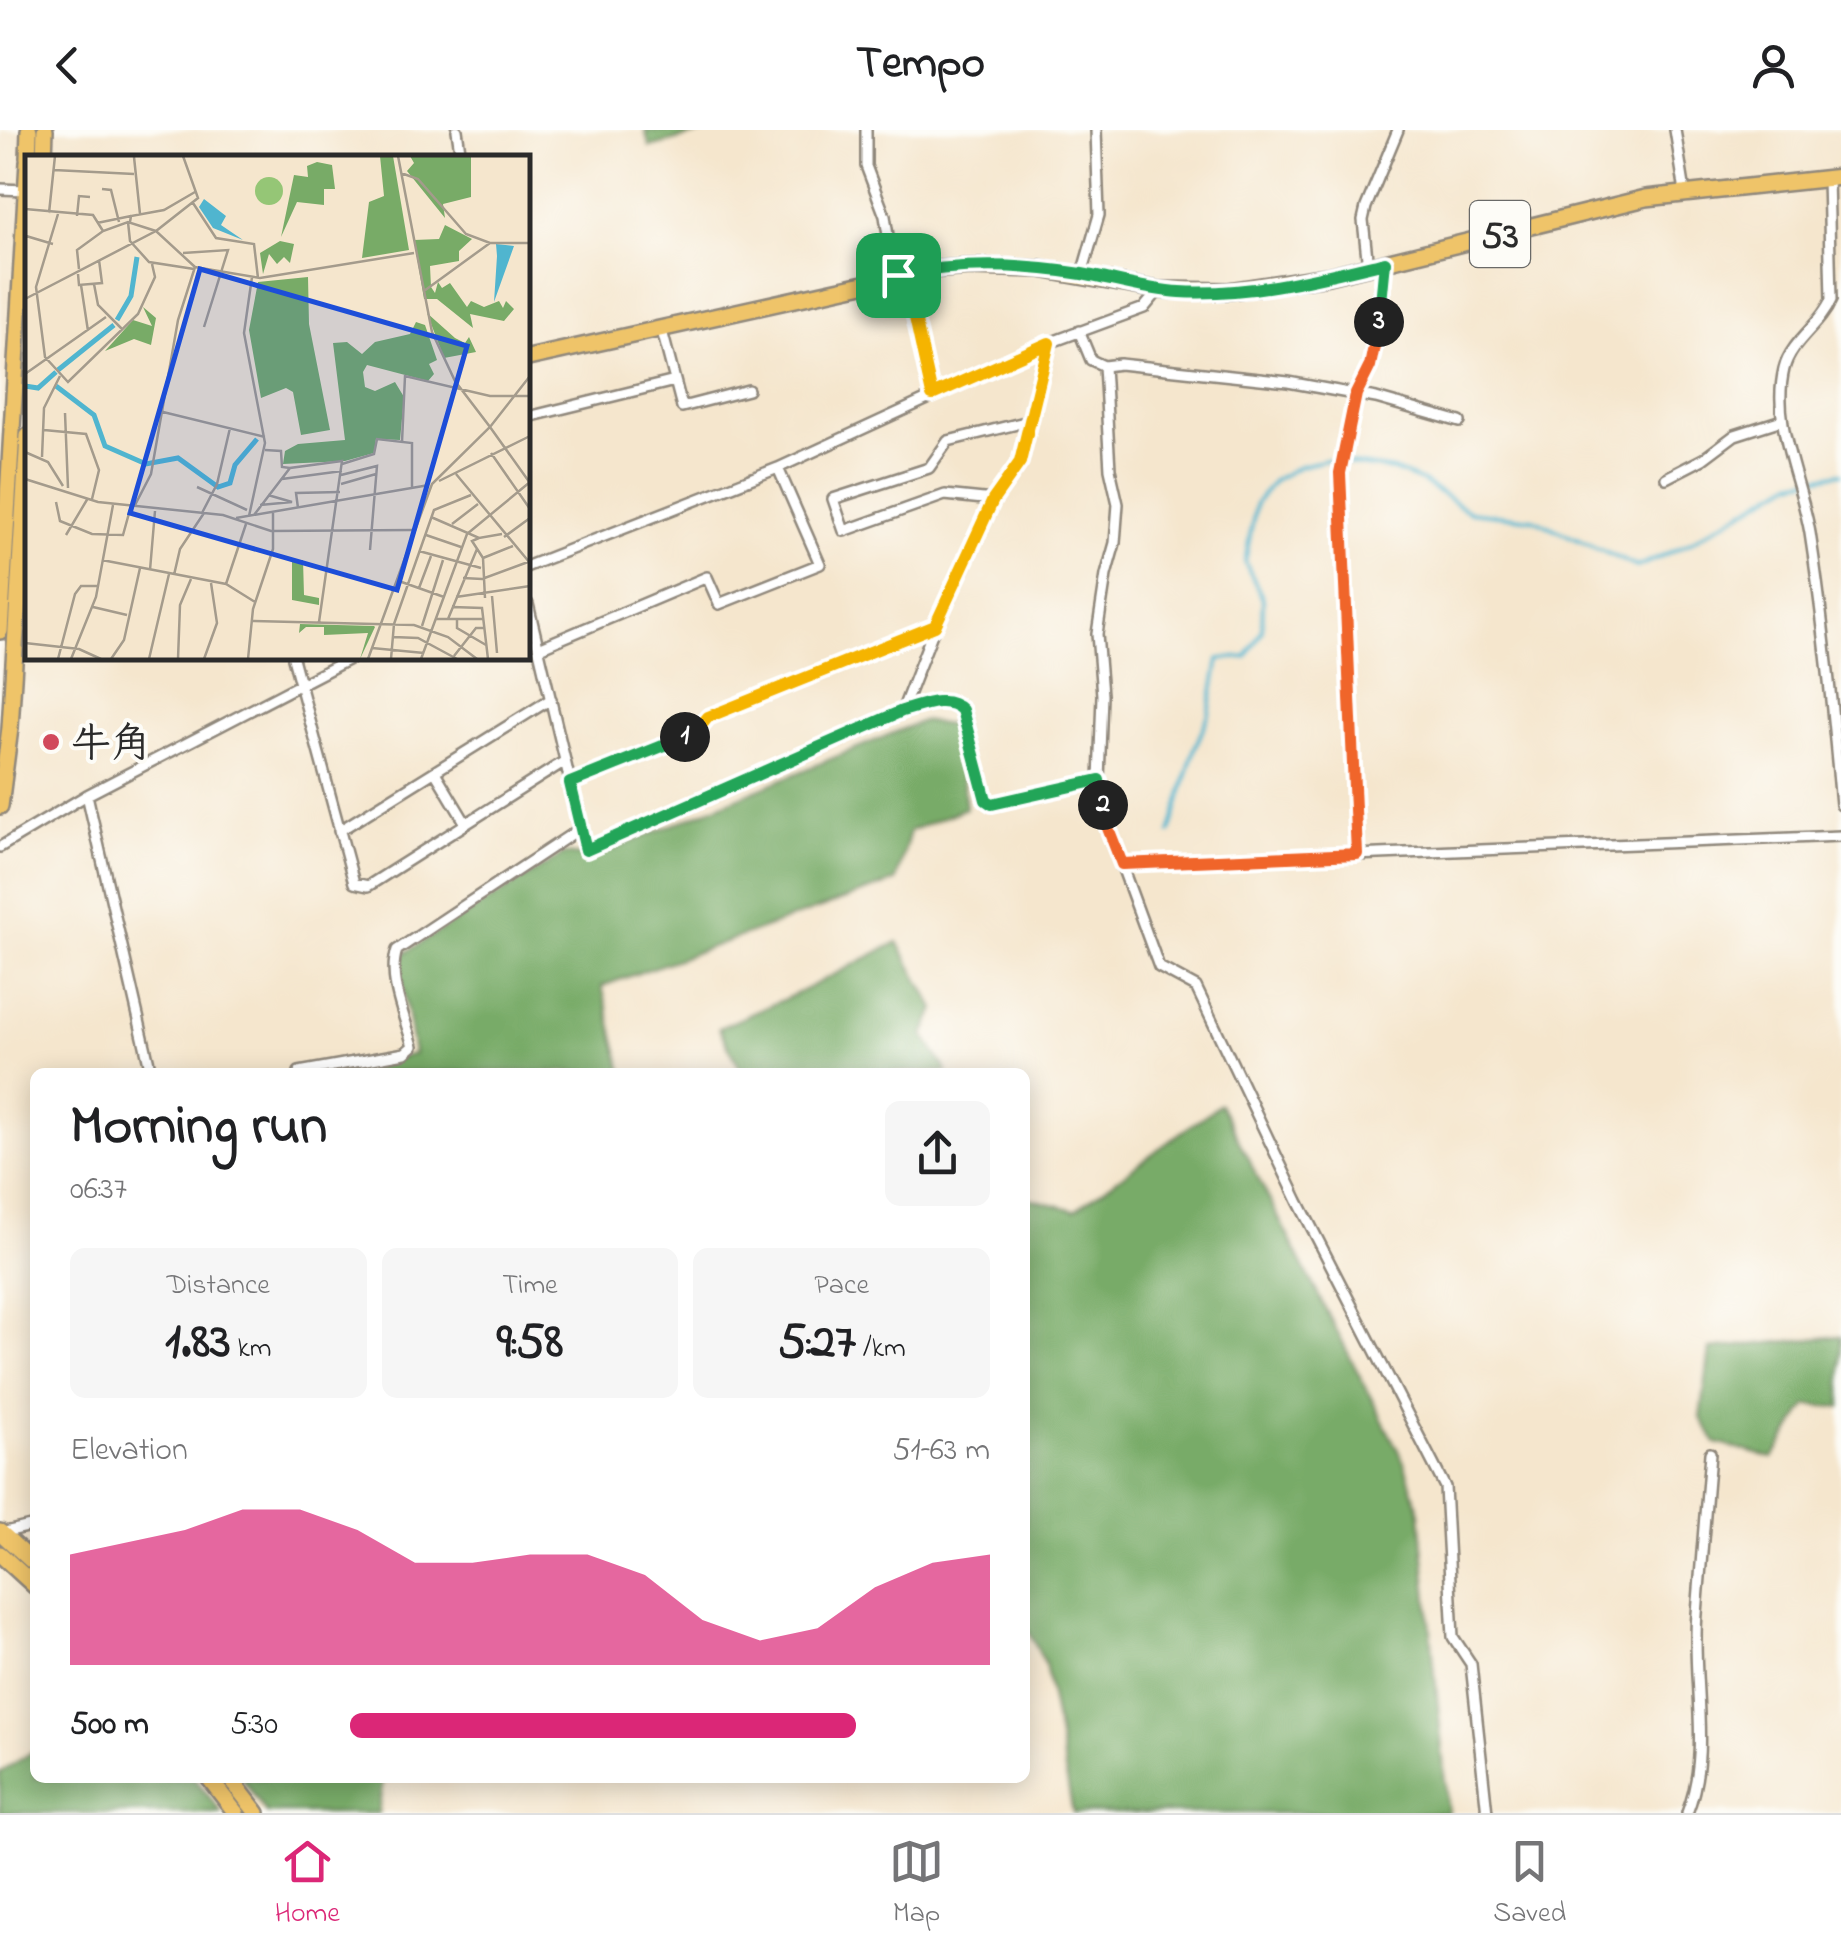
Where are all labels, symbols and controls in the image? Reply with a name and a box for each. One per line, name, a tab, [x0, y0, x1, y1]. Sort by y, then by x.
text: Tempo	[856, 32, 985, 98]
icon: back	[40, 38, 95, 93]
icon: person	[1746, 38, 1801, 93]
inset map	[25, 155, 530, 660]
road number: 53	[1470, 201, 1530, 267]
pin	[856, 233, 941, 318]
icon: arrive	[871, 248, 926, 303]
pin: 3	[1354, 297, 1404, 347]
text: 3	[1373, 301, 1385, 342]
pin: 1	[660, 712, 710, 762]
text: 1	[681, 716, 689, 757]
place label: 牛角	[71, 717, 151, 776]
marker: 牛角	[40, 731, 62, 753]
pin: 2	[1078, 780, 1128, 830]
text: 2	[1096, 784, 1110, 825]
text: Morning run	[70, 1089, 327, 1169]
button: share	[885, 1101, 990, 1206]
text: 06:37	[70, 1167, 127, 1214]
text: Distance	[167, 1266, 270, 1307]
text: Time	[502, 1266, 558, 1307]
text: Pace	[814, 1266, 869, 1307]
text: 1.83	[165, 1307, 231, 1380]
text: 9:58	[497, 1307, 563, 1380]
text: 5:27	[778, 1307, 856, 1380]
text: km	[231, 1329, 272, 1370]
text: /km	[856, 1329, 906, 1370]
text: Elevation	[70, 1428, 188, 1475]
text: 51–63 m	[892, 1428, 990, 1475]
text: 500 m	[70, 1702, 149, 1749]
text: 5:30	[230, 1702, 278, 1749]
tab: Home	[275, 1834, 340, 1935]
tab: Map	[889, 1834, 944, 1935]
tab: Saved	[1493, 1834, 1566, 1935]

